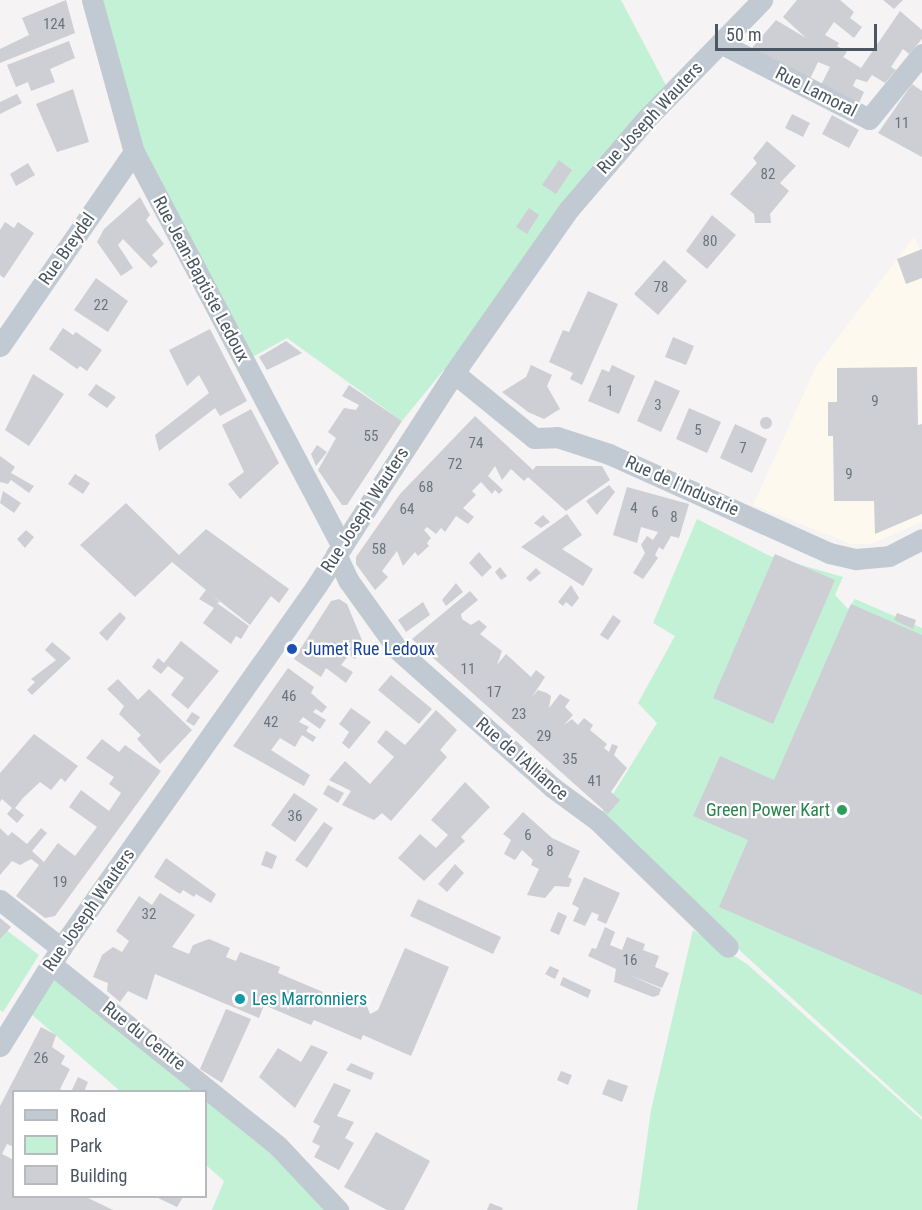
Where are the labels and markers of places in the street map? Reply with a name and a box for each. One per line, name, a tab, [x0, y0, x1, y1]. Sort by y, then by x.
place label: Jumet Rue Ledoux	[304, 638, 435, 660]
marker: Jumet Rue Ledoux	[285, 642, 299, 656]
place label: Green Power Kart	[706, 799, 830, 821]
marker: Green Power Kart	[835, 803, 849, 817]
place label: Les Marronniers	[252, 988, 367, 1010]
marker: Les Marronniers	[233, 992, 247, 1006]

